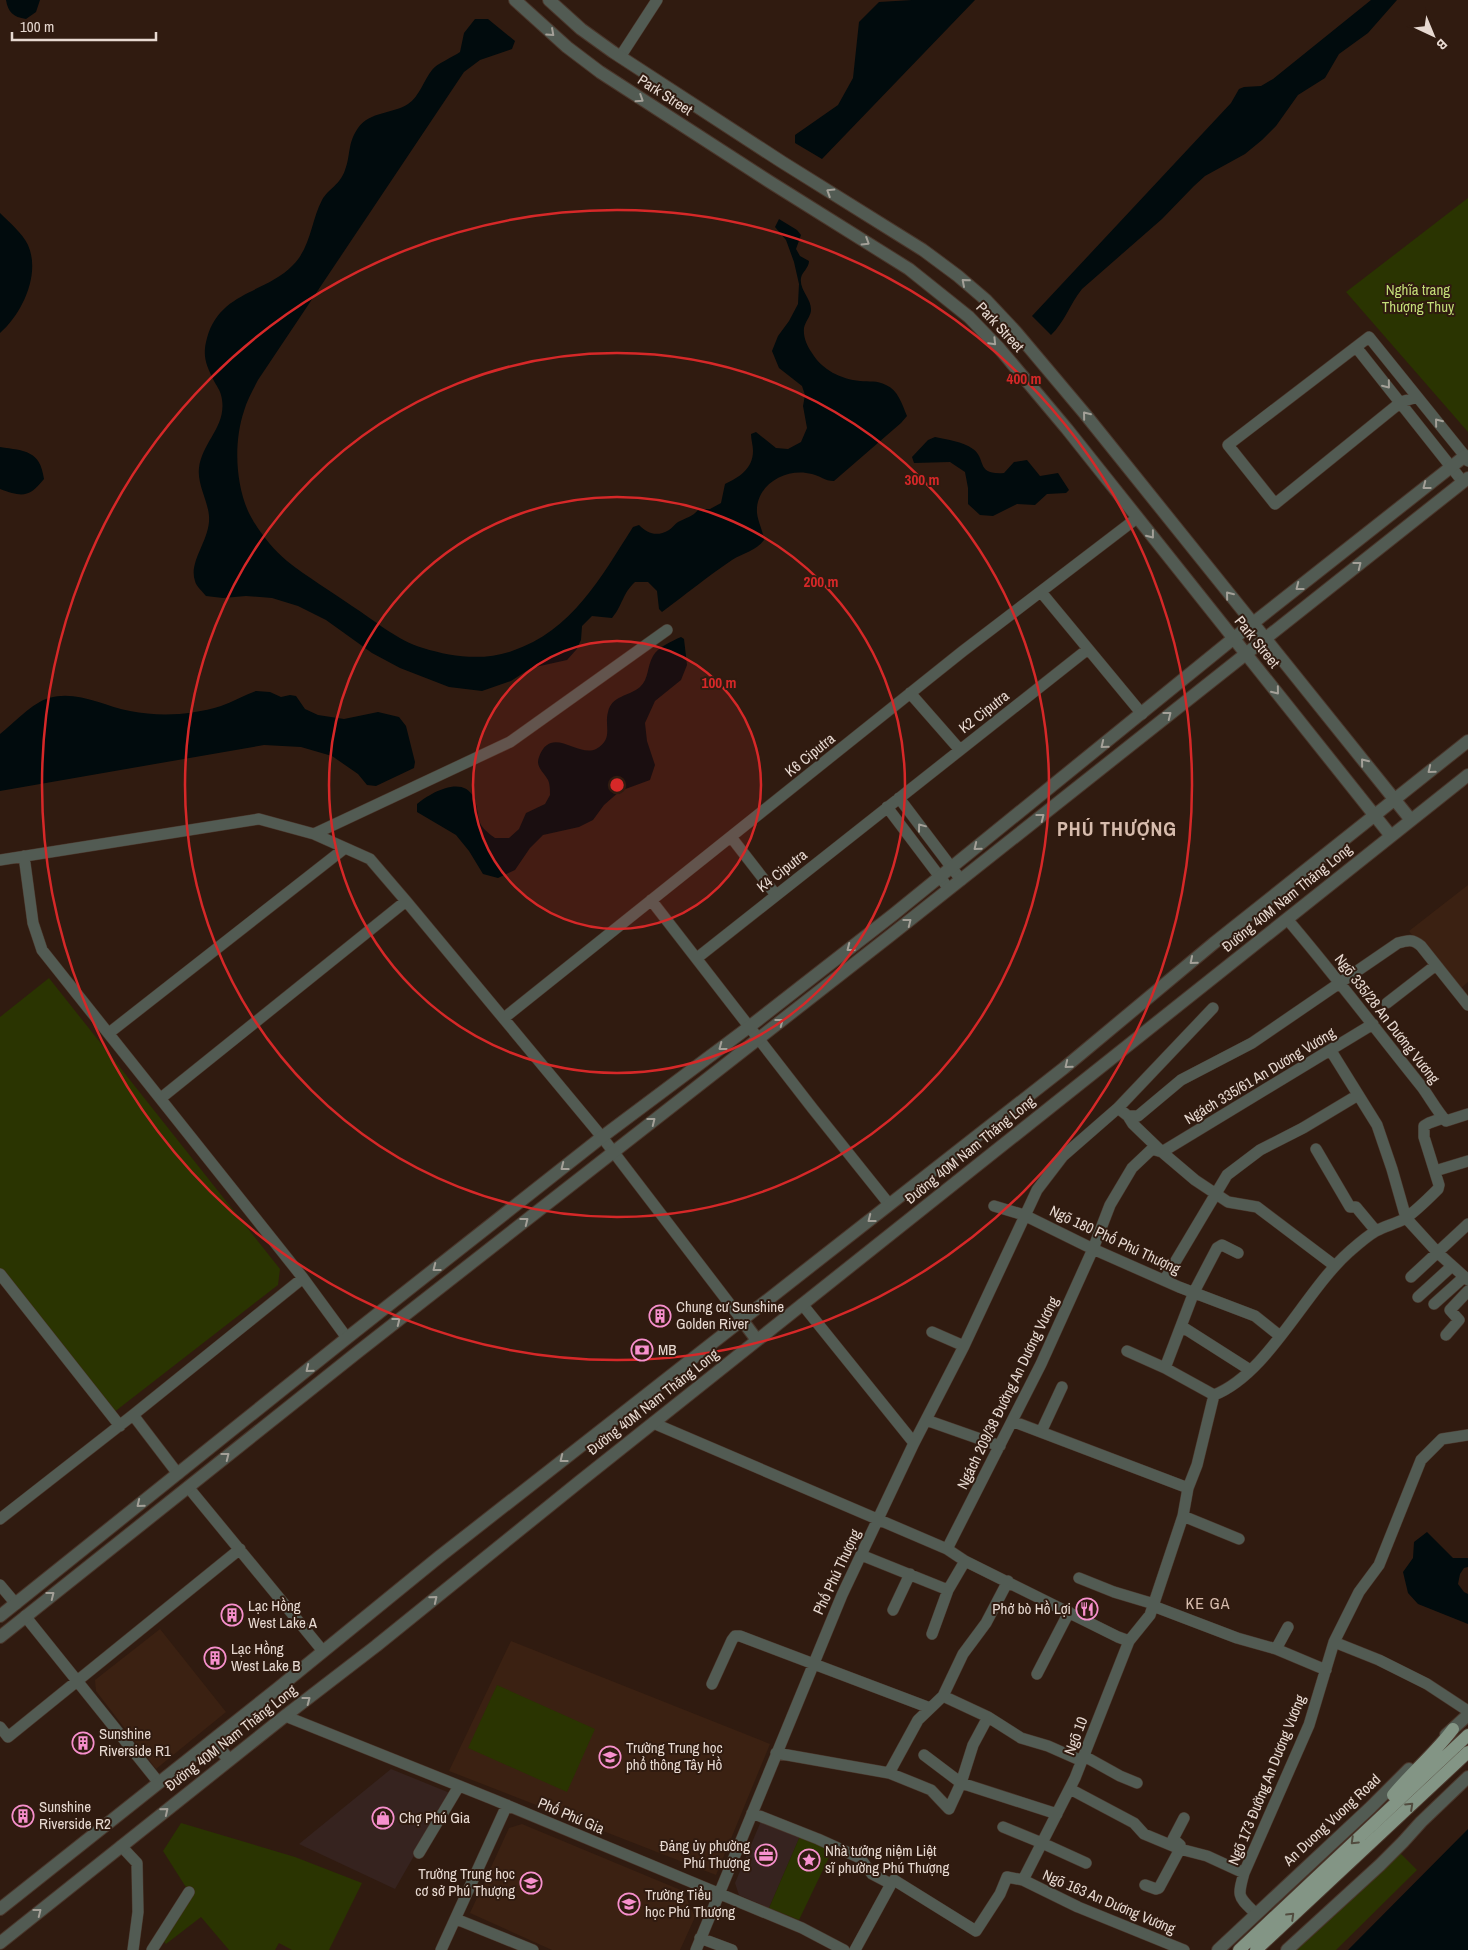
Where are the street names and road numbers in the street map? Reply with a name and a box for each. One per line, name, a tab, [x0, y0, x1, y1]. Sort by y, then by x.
street label: Park Street	[634, 69, 697, 120]
street label: Park Street	[972, 297, 1029, 357]
street label: Park Street	[1230, 611, 1285, 673]
street label: K2 Ciputra	[954, 685, 1013, 738]
street label: K6 Ciputra	[780, 728, 839, 781]
street label: Đường 40M Nam Thăng Long	[1217, 838, 1356, 957]
street label: K4 Ciputra	[752, 844, 811, 897]
street label: Ngõ 335/28 An Dương Vương	[1330, 949, 1445, 1088]
street label: Ngách 335/61 An Dương Vương	[1180, 1022, 1339, 1129]
street label: Đường 40M Nam Thăng Long	[900, 1090, 1039, 1209]
street label: Ngõ 180 Phố Phú Thượng	[1046, 1200, 1184, 1279]
street label: Ngách 209/38 Đường An Dương Vương	[952, 1293, 1064, 1493]
street label: Đường 40M Nam Thăng Long	[582, 1343, 723, 1460]
street label: Phố Phú Thượng	[808, 1525, 866, 1618]
street label: Đường 40M Nam Thăng Long	[160, 1679, 301, 1796]
street label: Ngõ 173 Đường An Dương Vương	[1223, 1691, 1310, 1868]
street label: Ngõ 10	[1059, 1713, 1092, 1758]
street label: An Duong Vuong Road	[1278, 1769, 1385, 1871]
street label: Phố Phú Gia	[535, 1792, 608, 1839]
street label: Ngõ 163 An Dương Vương	[1040, 1864, 1179, 1939]

